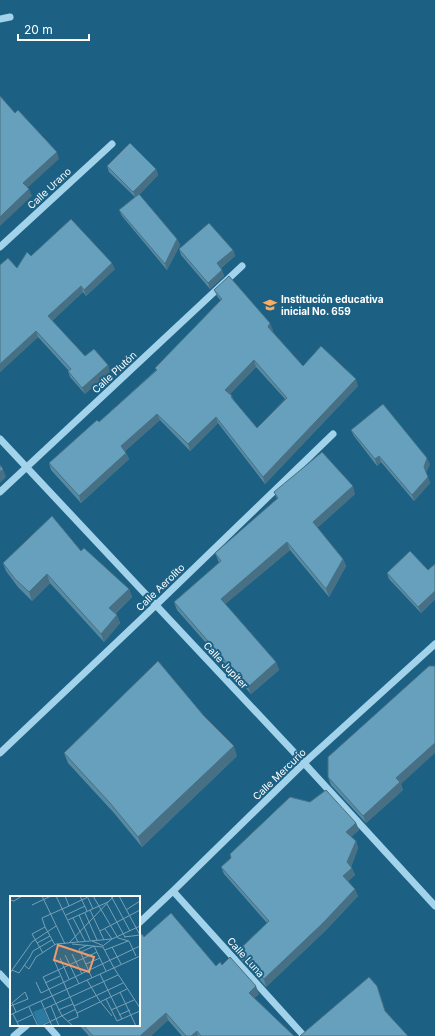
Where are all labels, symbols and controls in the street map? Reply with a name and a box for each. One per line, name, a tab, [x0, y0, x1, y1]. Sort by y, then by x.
scale bar	[18, 16, 89, 42]
text: 20 m	[24, 22, 53, 37]
street label: Calle Urano	[25, 165, 73, 211]
place label: Institución educativa inicial No. 659	[281, 293, 384, 317]
school or university icon: Institución educativa inicial No. 659	[262, 297, 278, 313]
street label: Calle Plutón	[89, 348, 139, 396]
street label: Calle Aerolito	[133, 561, 187, 613]
street label: Calle Jupiter	[201, 639, 251, 691]
street label: Calle Mercurio	[250, 746, 308, 802]
inset map	[10, 896, 140, 1026]
street label: Calle Luna	[225, 935, 267, 979]

